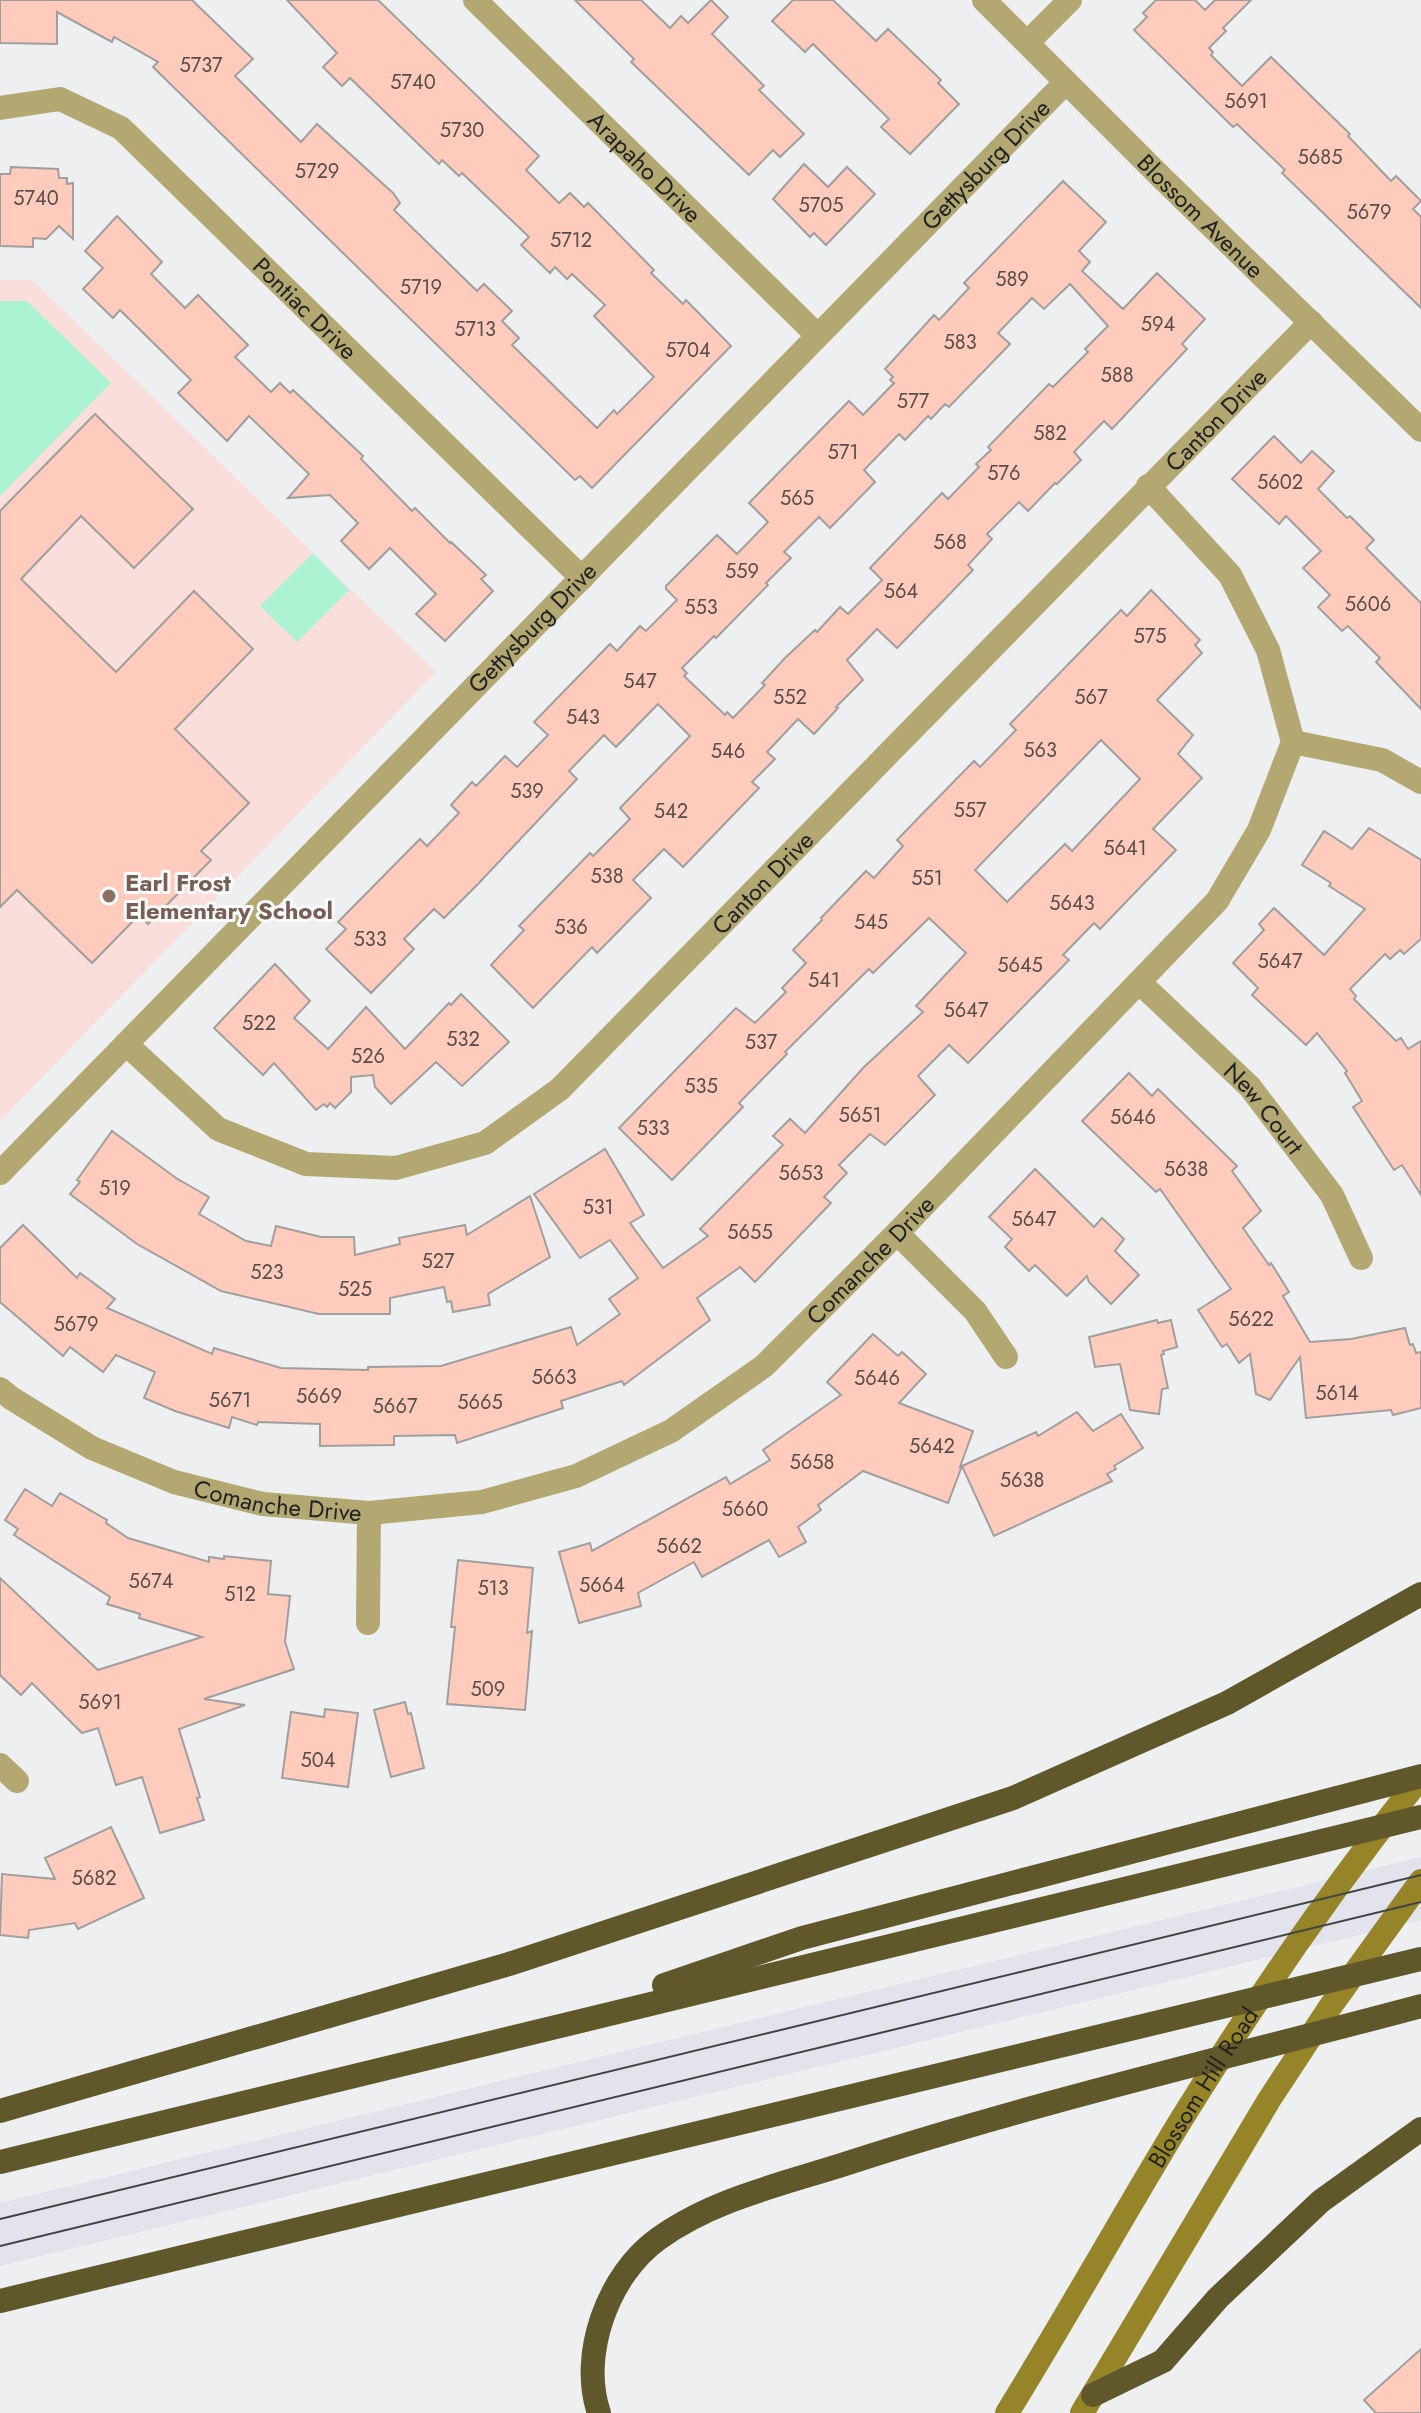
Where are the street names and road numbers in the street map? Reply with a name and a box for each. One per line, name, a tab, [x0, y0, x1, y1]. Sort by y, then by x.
street label: Gettysburg Drive	[913, 91, 1058, 238]
street label: Arapaho Drive	[580, 103, 710, 231]
street label: Blossom Avenue	[1130, 146, 1272, 286]
street label: Pontiac Drive	[245, 249, 366, 367]
street label: Canton Drive	[1157, 360, 1275, 479]
street label: Gettysburg Drive	[459, 554, 604, 701]
street label: Canton Drive	[703, 823, 821, 942]
street label: New Court	[1216, 1054, 1313, 1162]
street label: Comanche Drive	[798, 1187, 942, 1332]
street label: Comanche Drive	[190, 1470, 363, 1530]
street label: Blossom Hill Road	[1139, 2000, 1266, 2174]

